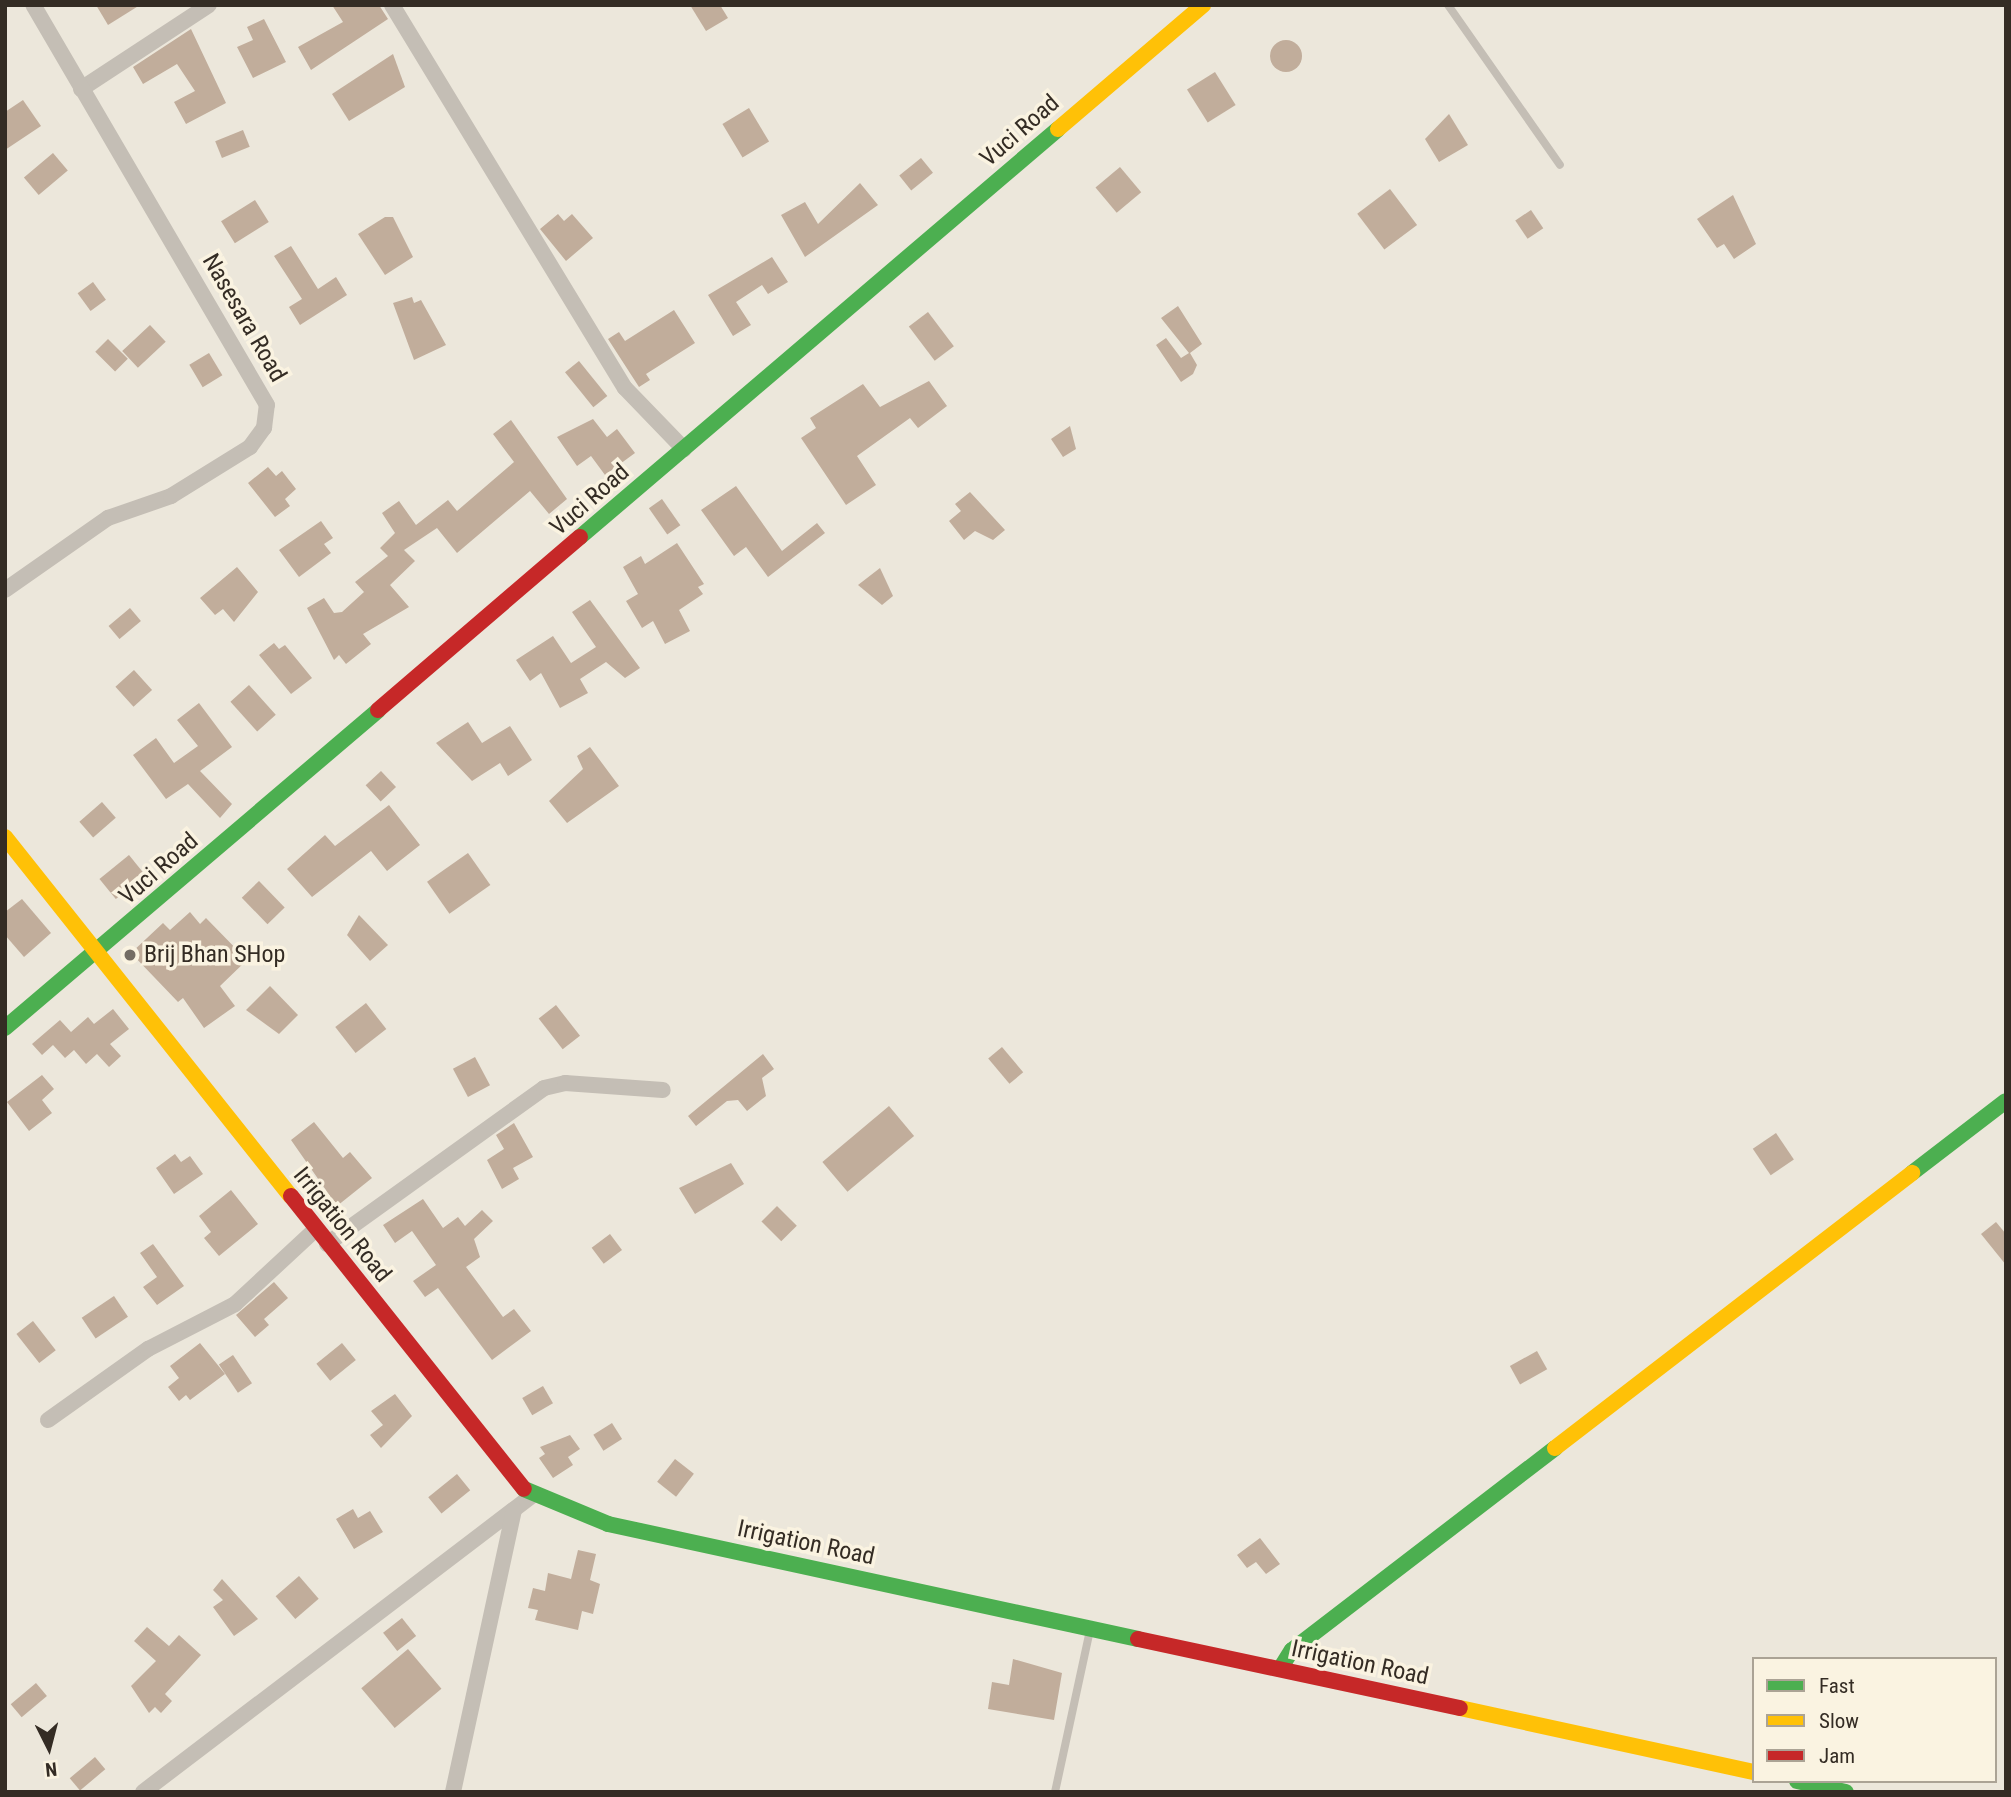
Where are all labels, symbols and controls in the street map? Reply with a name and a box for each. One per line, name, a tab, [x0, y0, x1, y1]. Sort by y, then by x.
street label: Vuci Road	[975, 89, 1065, 173]
street label: Nasesara Road	[196, 249, 292, 387]
street label: Vuci Road	[545, 458, 635, 542]
street label: Vuci Road	[114, 827, 204, 911]
place label: Brij Bhan SHop	[144, 941, 285, 969]
marker: Brij Bhan SHop	[122, 947, 138, 963]
street label: Irrigation Road	[287, 1162, 397, 1288]
street label: Irrigation Road	[735, 1514, 877, 1572]
street label: Irrigation Road	[1289, 1634, 1431, 1692]
legend	[1752, 1657, 1997, 1783]
text: Fast	[1819, 1674, 1855, 1698]
text: Slow	[1819, 1709, 1859, 1733]
north arrow	[14, 1713, 84, 1783]
text: Jam	[1819, 1744, 1855, 1768]
text: N	[44, 1757, 58, 1781]

